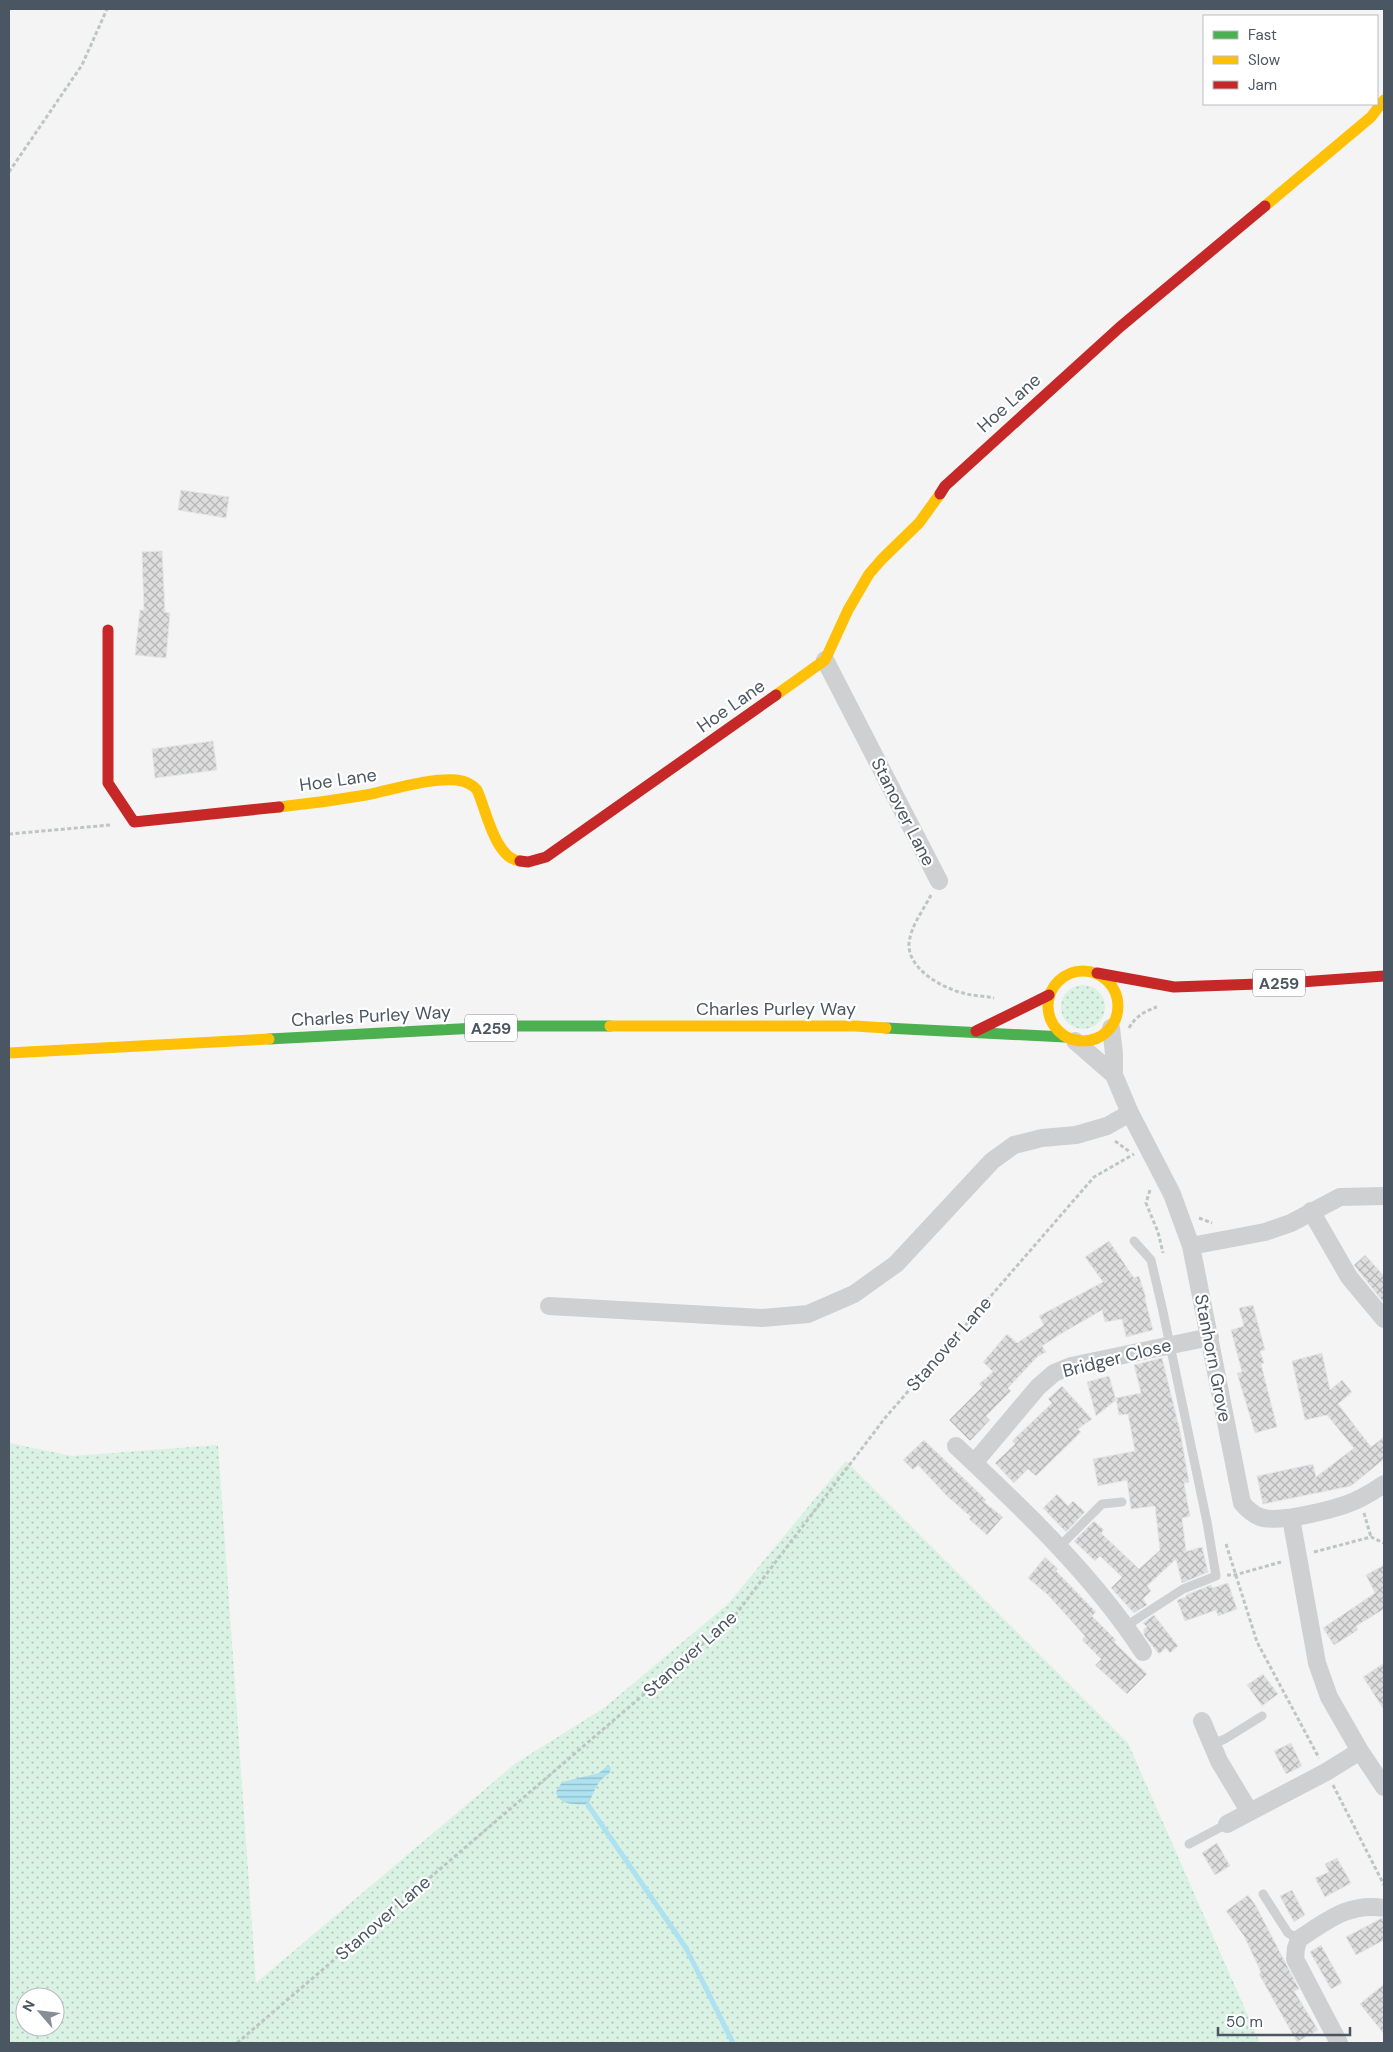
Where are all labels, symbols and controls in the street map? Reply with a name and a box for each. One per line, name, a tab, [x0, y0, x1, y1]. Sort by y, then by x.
legend	[1203, 15, 1378, 105]
text: Fast	[1248, 25, 1277, 45]
text: Slow	[1248, 50, 1281, 70]
text: Jam	[1248, 75, 1277, 95]
street label: Hoe Lane	[972, 368, 1046, 438]
street label: Hoe Lane	[692, 674, 770, 738]
street label: Stanover Lane	[865, 754, 941, 870]
street label: Hoe Lane	[298, 763, 378, 797]
road number: A259	[1253, 970, 1305, 996]
street label: Charles Purley Way	[696, 997, 856, 1021]
street label: Charles Purley Way	[291, 1000, 451, 1032]
road number: A259	[465, 1014, 517, 1042]
street label: Stanover Lane	[901, 1291, 997, 1397]
street label: Stanhorn Grove	[1189, 1292, 1237, 1424]
street label: Bridger Close	[1060, 1333, 1174, 1383]
street label: Stanover Lane	[638, 1605, 742, 1703]
street label: Stanover Lane	[330, 1870, 436, 1966]
north arrow	[15, 1987, 65, 2037]
text: N	[18, 1997, 39, 2015]
scale bar	[1218, 2004, 1350, 2036]
text: 50 m	[1226, 2012, 1263, 2032]

